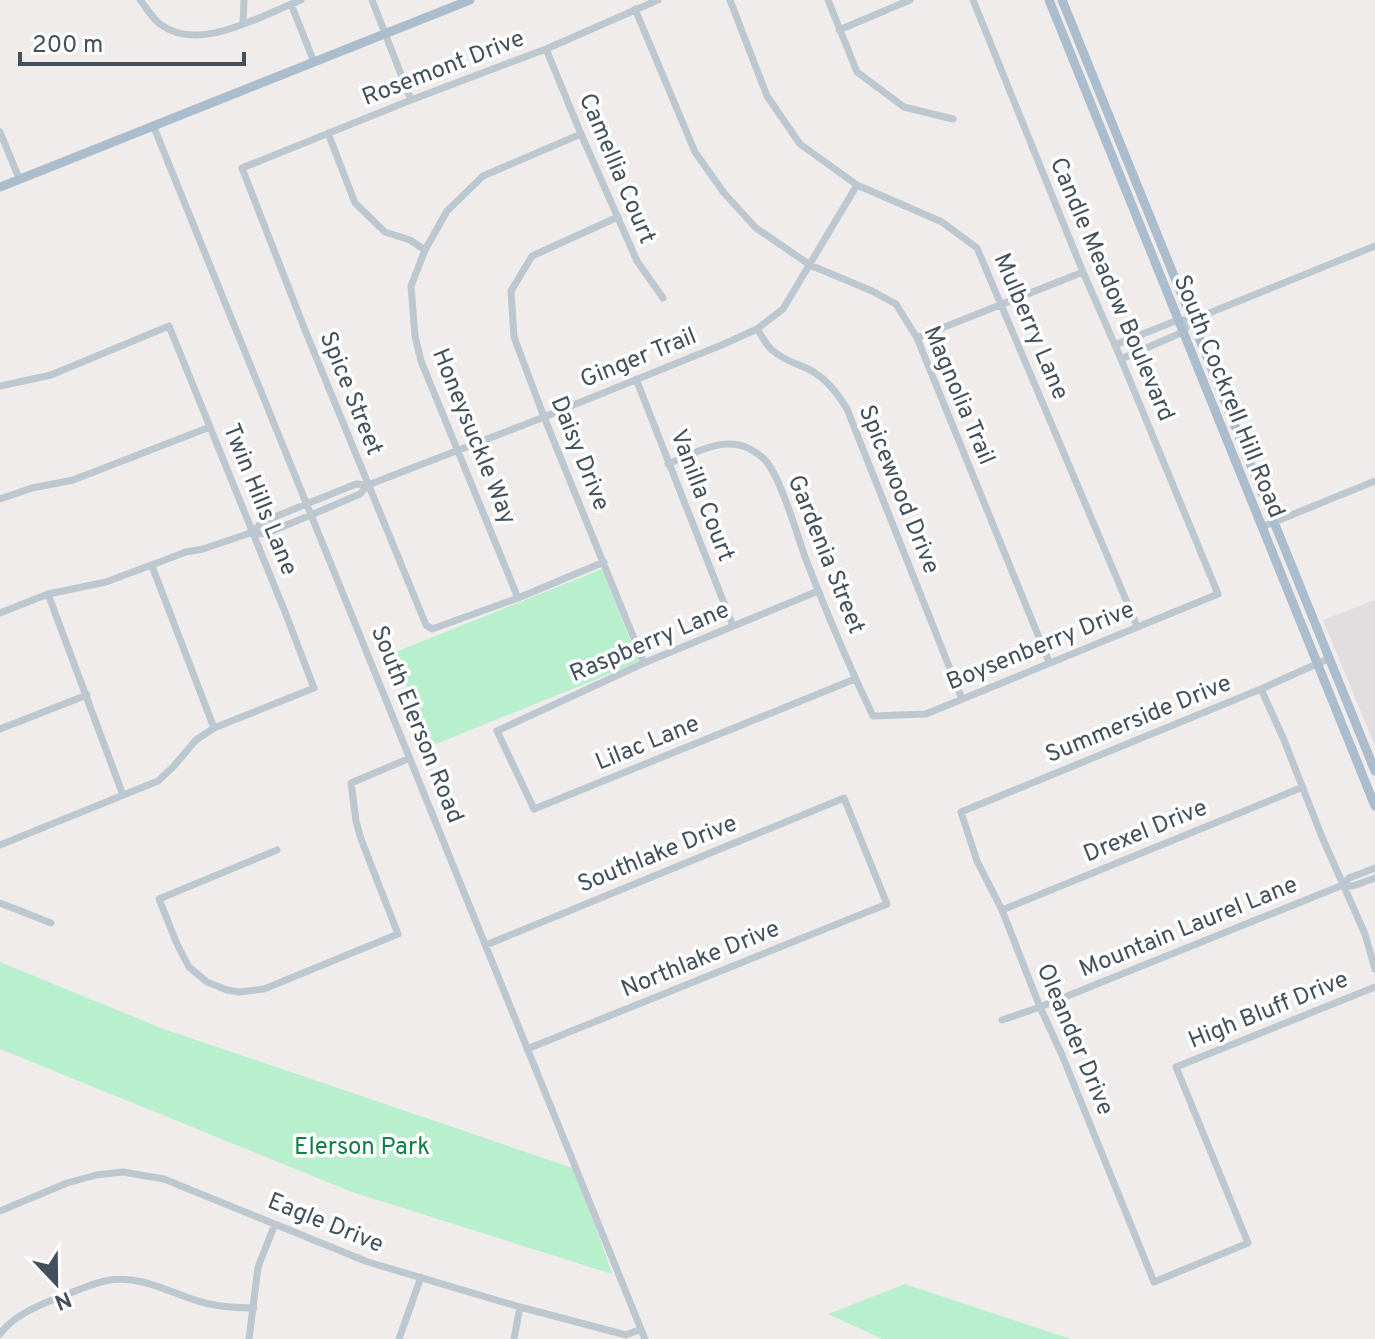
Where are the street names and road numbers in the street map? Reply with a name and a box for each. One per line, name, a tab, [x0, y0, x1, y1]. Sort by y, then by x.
street label: Rosemont Drive	[358, 24, 529, 114]
street label: Camellia Court	[571, 89, 661, 249]
street label: Candle Meadow Boulevard	[1042, 153, 1180, 426]
street label: Mulberry Lane	[986, 249, 1075, 405]
street label: South Cockrell Hill Road	[1166, 271, 1291, 523]
street label: Ginger Trail	[576, 322, 701, 396]
street label: Magnolia Trail	[915, 322, 1001, 470]
street label: Spice Street	[312, 327, 389, 460]
street label: Honeysuckle Way	[424, 344, 522, 529]
street label: Daisy Drive	[543, 392, 616, 515]
street label: Spicewood Drive	[851, 401, 946, 579]
street label: Twin Hills Lane	[215, 420, 303, 580]
street label: Vanilla Court	[662, 426, 740, 566]
street label: Gardenia Street	[780, 471, 871, 639]
street label: Boysenberry Drive	[942, 595, 1139, 698]
street label: Raspberry Lane	[565, 596, 734, 690]
street label: South Elerson Road	[363, 622, 469, 828]
street label: Summerside Drive	[1041, 669, 1236, 771]
street label: Lilac Lane	[591, 709, 704, 778]
street label: Drexel Drive	[1080, 793, 1212, 870]
street label: Southlake Drive	[574, 809, 742, 900]
street label: Mountain Laurel Lane	[1075, 870, 1302, 985]
street label: Northlake Drive	[617, 914, 784, 1005]
street label: Oleander Drive	[1029, 959, 1120, 1120]
street label: High Bluff Drive	[1184, 965, 1353, 1057]
street label: Eagle Drive	[263, 1187, 388, 1261]

